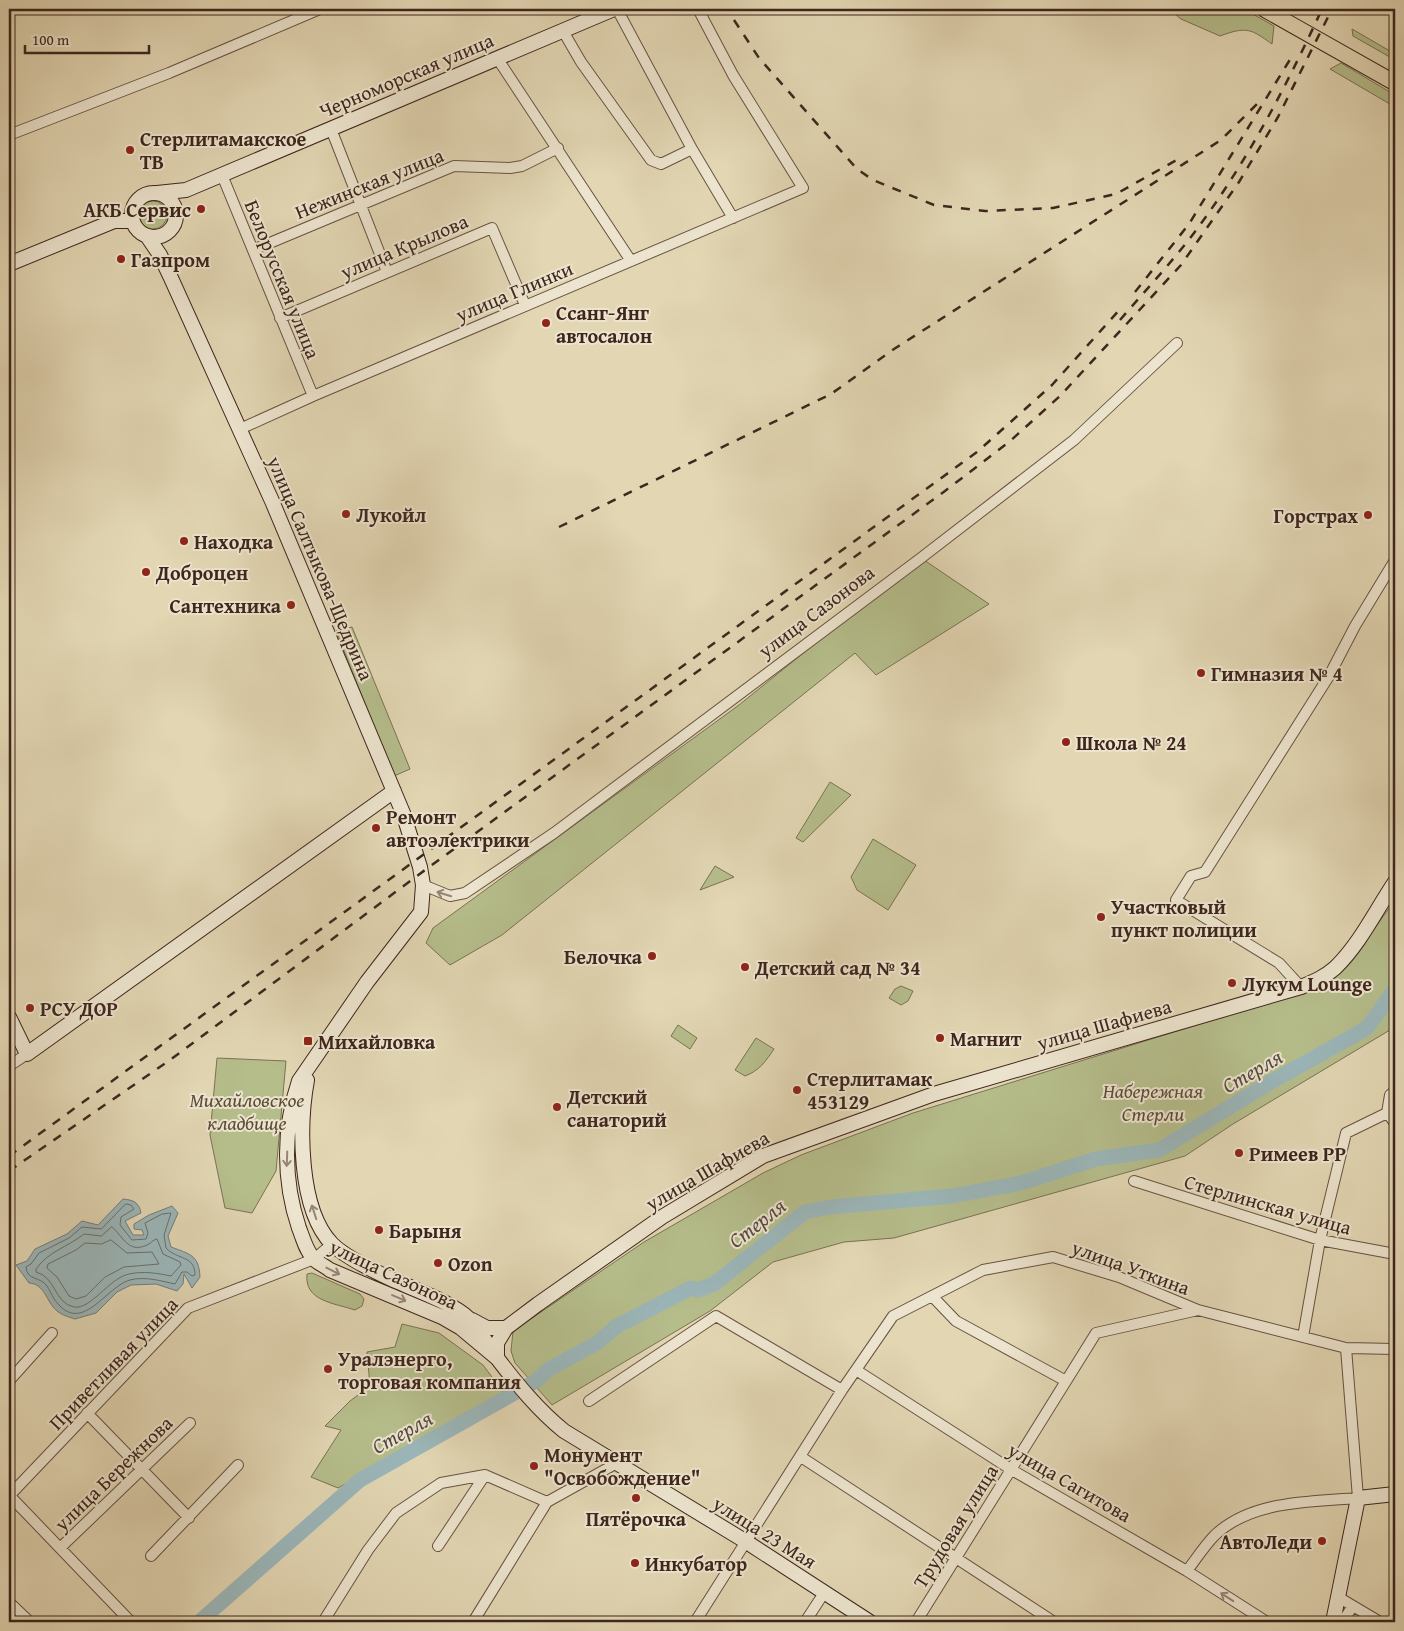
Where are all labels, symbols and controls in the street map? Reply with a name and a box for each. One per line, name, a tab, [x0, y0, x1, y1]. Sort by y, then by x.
scale bar	[25, 22, 149, 54]
street label: Черноморская улица	[314, 25, 498, 125]
text: 100 m	[32, 29, 70, 50]
place label: Стерлитамакское ТВ	[140, 124, 307, 176]
street label: Нежинская улица	[290, 140, 448, 226]
marker: Стерлитамакское ТВ	[124, 144, 136, 156]
place label: АКБ Сервис	[83, 195, 191, 224]
street label: Белорусская улица	[238, 195, 328, 363]
marker: АКБ Сервис	[195, 203, 207, 215]
street label: улица Крылова	[335, 206, 473, 286]
place label: Газпром	[131, 245, 210, 274]
marker: Газпром	[115, 253, 127, 265]
street label: улица Глинки	[450, 253, 577, 329]
place label: Ссанг-Янг автосалон	[556, 298, 652, 350]
marker: Ссанг-Янг автосалон	[540, 317, 552, 329]
street label: улица Салтыкова-Щедрина	[260, 450, 382, 685]
place label: Лукойл	[356, 500, 427, 529]
place label: Горстрах	[1274, 501, 1358, 530]
marker: Лукойл	[340, 508, 352, 520]
marker: Горстрах	[1362, 509, 1374, 521]
place label: Находка	[194, 527, 274, 556]
marker: Находка	[178, 535, 190, 547]
street label: улица Сазонова	[751, 557, 881, 665]
place label: Доброцен	[155, 558, 248, 587]
marker: Доброцен	[140, 566, 152, 578]
place label: Сантехника	[170, 591, 282, 620]
marker: Сантехника	[285, 599, 297, 611]
place label: Гимназия № 4	[1211, 659, 1343, 688]
marker: Гимназия № 4	[1195, 667, 1207, 679]
place label: Школа № 24	[1076, 728, 1187, 757]
marker: Школа № 24	[1060, 736, 1072, 748]
place label: Ремонт автоэлектрики	[386, 802, 530, 854]
marker: Ремонт автоэлектрики	[370, 822, 382, 834]
one-way arrow	[436, 888, 452, 898]
place label: Участковый пункт полиции	[1111, 892, 1257, 944]
marker: Участковый пункт полиции	[1095, 911, 1107, 923]
place label: Белочка	[564, 942, 643, 971]
marker: Белочка	[646, 950, 658, 962]
place label: Детский сад № 34	[754, 953, 921, 982]
marker: Детский сад № 34	[739, 961, 751, 973]
place label: Лукум Lounge	[1242, 969, 1372, 998]
marker: Лукум Lounge	[1226, 977, 1238, 989]
street label: улица Шафиева	[1032, 991, 1175, 1057]
place label: РСУ ДОР	[40, 994, 118, 1023]
marker: РСУ ДОР	[24, 1002, 36, 1014]
place label: Магнит	[950, 1024, 1022, 1053]
place label: Михайловка	[318, 1027, 436, 1056]
marker: Магнит	[934, 1032, 946, 1044]
marker: Михайловка	[302, 1035, 314, 1047]
water label: Стерля	[1216, 1041, 1288, 1101]
place label: Стерлитамак 453129	[807, 1064, 933, 1116]
park label: Набережная Стерли	[1103, 1076, 1203, 1128]
place label: Детский санаторий	[566, 1082, 667, 1134]
marker: Стерлитамак 453129	[791, 1084, 803, 1096]
park label: Михайловское кладбище	[190, 1085, 304, 1137]
marker: Детский санаторий	[551, 1101, 563, 1113]
street label: улица Шафиева	[639, 1123, 775, 1218]
place label: Римеев РР	[1249, 1139, 1346, 1168]
marker: Римеев РР	[1233, 1147, 1245, 1159]
one-way arrow	[283, 1150, 292, 1166]
street label: Стерлинская улица	[1181, 1166, 1355, 1242]
water label: Стерля	[722, 1191, 792, 1255]
one-way arrow	[309, 1205, 318, 1221]
place label: Барыня	[389, 1216, 462, 1245]
marker: Барыня	[373, 1224, 385, 1236]
street label: улица Сазонова	[324, 1231, 463, 1317]
street label: улица Уткина	[1067, 1232, 1195, 1302]
place label: Ozon	[448, 1249, 493, 1278]
marker: Ozon	[432, 1257, 444, 1269]
one-way arrow	[326, 1266, 341, 1276]
street label: Приветливая улица	[42, 1290, 185, 1436]
one-way arrow	[391, 1293, 406, 1303]
place label: Уралэнерго, торговая компания	[338, 1344, 521, 1396]
marker: Уралэнерго, торговая компания	[322, 1363, 334, 1375]
water label: Стерля	[366, 1403, 438, 1461]
street label: улица Бережнова	[46, 1408, 179, 1538]
street label: улица Сагитова	[1002, 1434, 1138, 1529]
place label: Монумент "Освобождение"	[544, 1440, 700, 1492]
street label: Трудовая улица	[905, 1458, 1005, 1593]
marker: Монумент "Освобождение"	[528, 1460, 540, 1472]
street label: улица 23 Мая	[707, 1488, 822, 1575]
marker: Пятёрочка	[630, 1492, 642, 1504]
place label: Пятёрочка	[586, 1504, 687, 1533]
place label: АвтоЛеди	[1219, 1527, 1312, 1556]
marker: АвтоЛеди	[1316, 1535, 1328, 1547]
place label: Инкубатор	[645, 1549, 747, 1578]
marker: Инкубатор	[629, 1557, 641, 1569]
one-way arrow	[1220, 1591, 1234, 1602]

